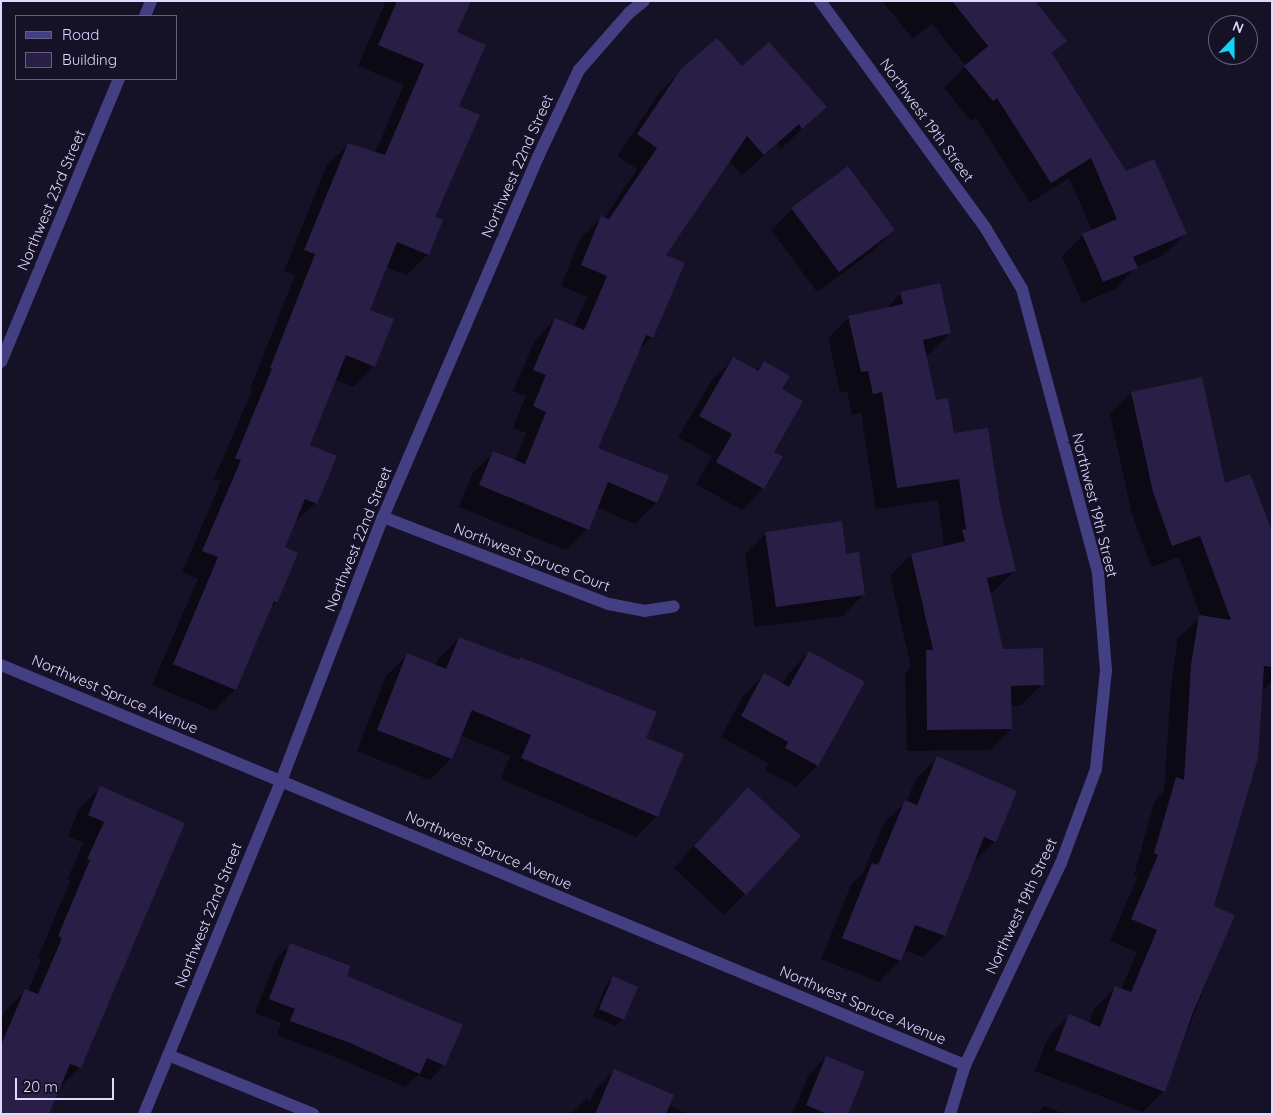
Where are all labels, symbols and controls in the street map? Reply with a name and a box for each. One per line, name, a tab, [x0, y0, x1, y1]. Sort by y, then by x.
legend	[15, 15, 178, 80]
north arrow	[1208, 15, 1258, 65]
text: N	[1230, 17, 1246, 37]
text: Road	[62, 25, 99, 44]
text: Building	[62, 50, 117, 69]
street label: Northwest 19th Street	[876, 55, 978, 185]
street label: Northwest 22nd Street	[477, 92, 557, 240]
street label: Northwest 23rd Street	[13, 127, 89, 273]
street label: Northwest 19th Street	[1068, 431, 1122, 579]
street label: Northwest 22nd Street	[321, 464, 395, 614]
street label: Northwest Spruce Court	[451, 519, 613, 595]
street label: Northwest Spruce Avenue	[29, 651, 201, 737]
street label: Northwest Spruce Avenue	[403, 807, 575, 893]
street label: Northwest 19th Street	[982, 835, 1060, 977]
street label: Northwest 22nd Street	[171, 840, 245, 990]
street label: Northwest Spruce Avenue	[777, 962, 949, 1048]
scale bar	[18, 1068, 116, 1100]
text: 20 m	[23, 1077, 58, 1096]

